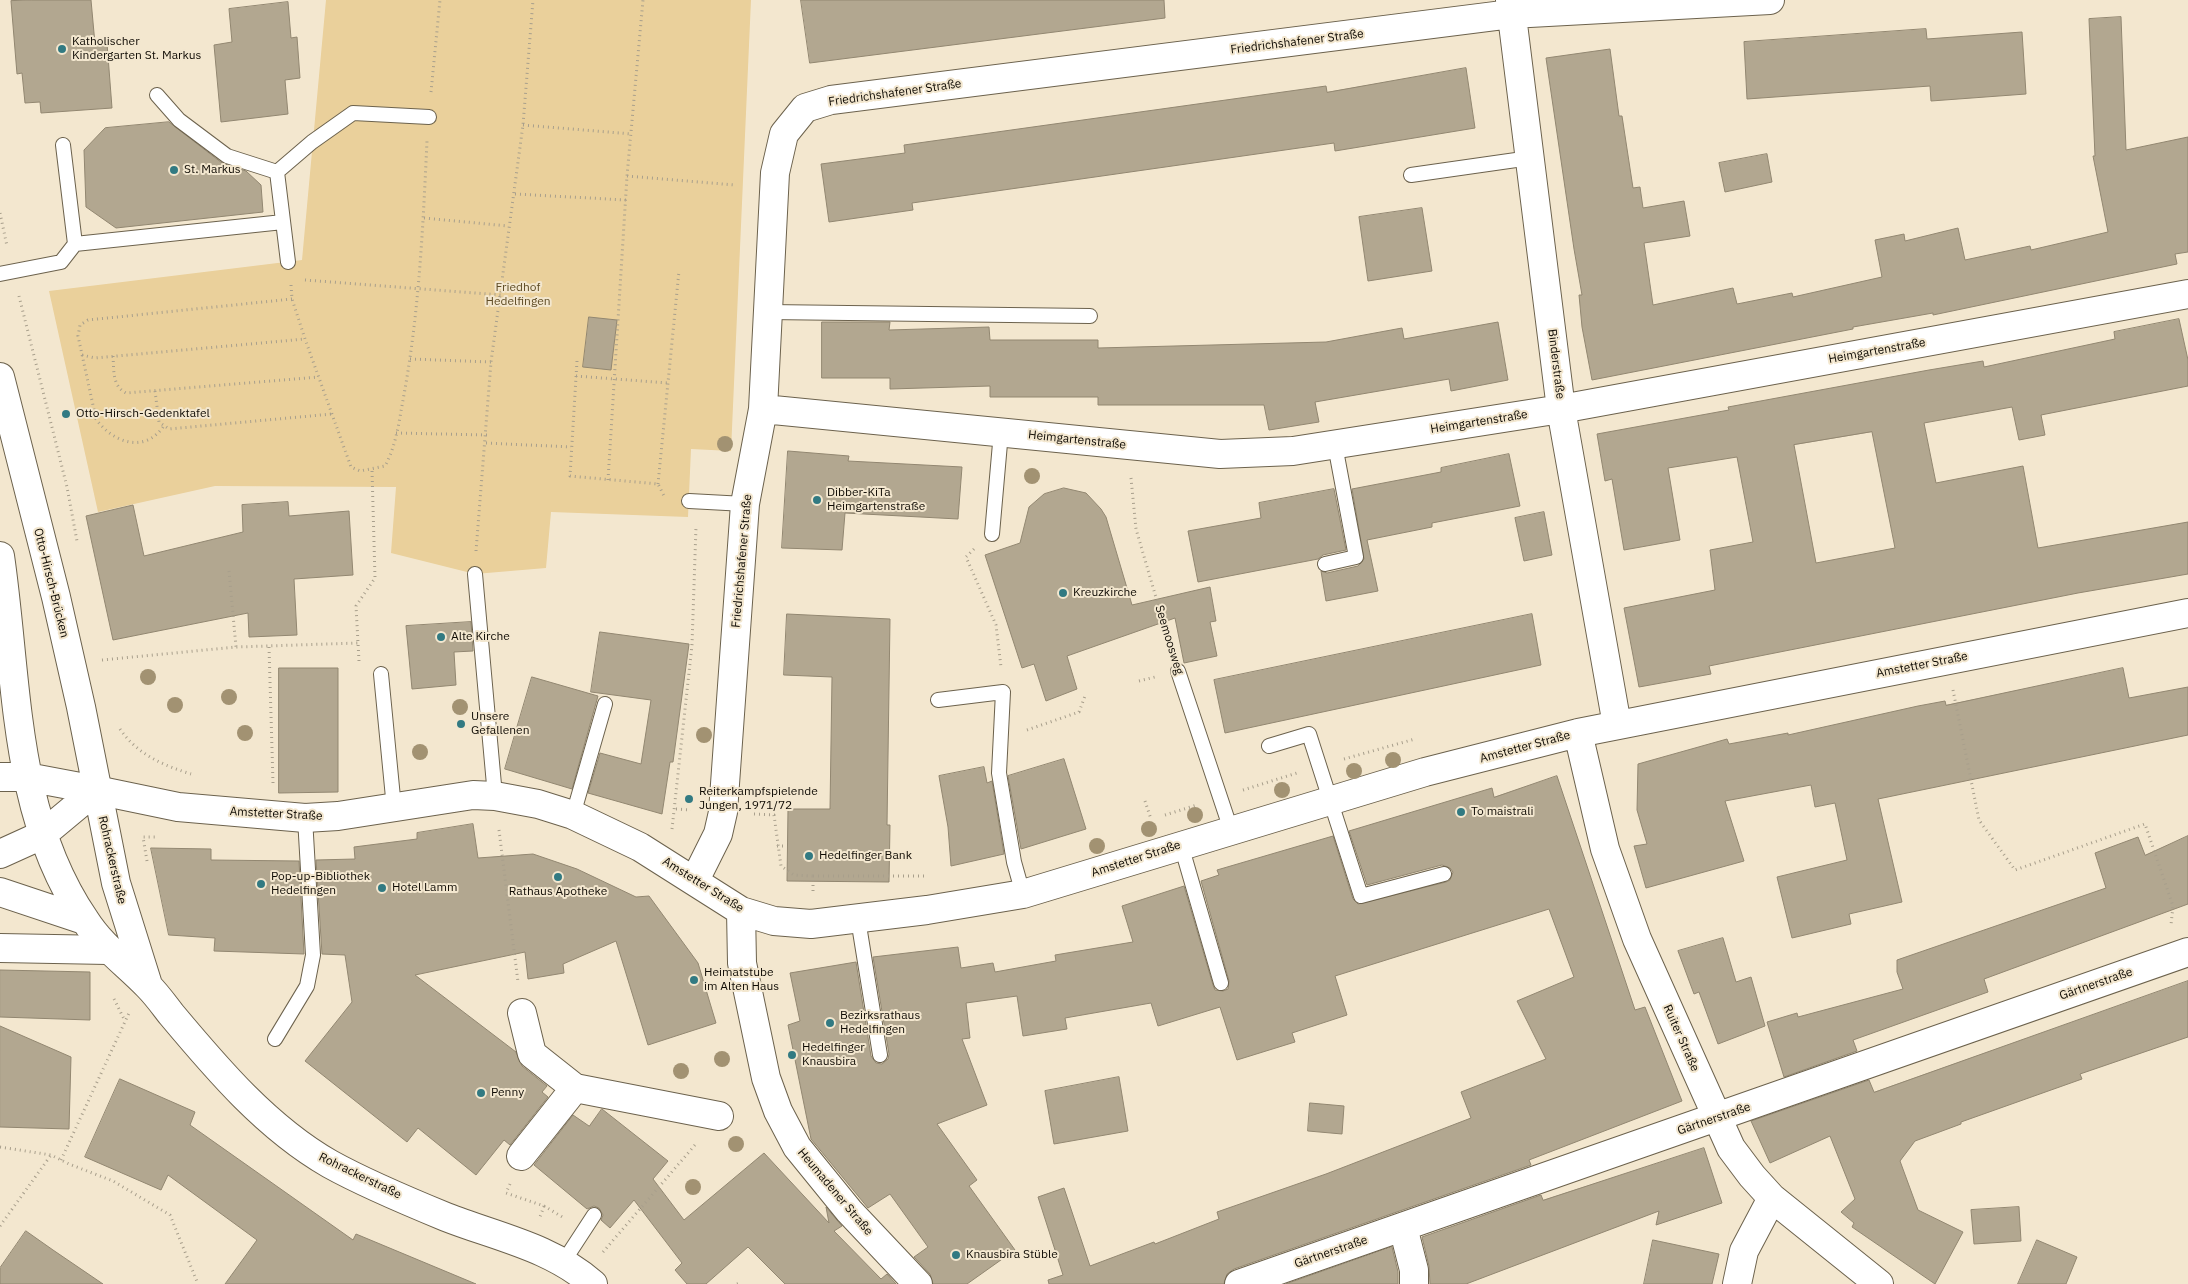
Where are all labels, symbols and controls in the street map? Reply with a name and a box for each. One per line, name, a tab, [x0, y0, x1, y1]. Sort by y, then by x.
street label: Friedrichshafener Straße	[1230, 27, 1364, 57]
place label: Katholischer Kindergarten St. Markus	[72, 35, 201, 63]
marker: Katholischer Kindergarten St. Markus	[56, 43, 68, 55]
street label: Friedrichshafener Straße	[828, 77, 962, 109]
place label: St. Markus	[184, 163, 241, 177]
marker: St. Markus	[168, 164, 180, 176]
park label: Friedhof Hedelfingen	[485, 281, 551, 309]
street label: Binderstraße	[1545, 328, 1567, 400]
street label: Heimgartenstraße	[1827, 335, 1927, 367]
place label: Otto-Hirsch-Gedenktafel	[76, 407, 210, 421]
street label: Heimgartenstraße	[1429, 407, 1529, 437]
marker: Otto-Hirsch-Gedenktafel	[60, 408, 72, 420]
street label: Heimgartenstraße	[1027, 428, 1127, 452]
place label: Dibber-KiTa Heimgartenstraße	[827, 486, 925, 514]
street label: Friedrichshafener Straße	[729, 494, 755, 628]
marker: Dibber-KiTa Heimgartenstraße	[811, 494, 823, 506]
street label: Otto-Hirsch-Brücken	[30, 527, 72, 639]
place label: Kreuzkirche	[1073, 586, 1137, 600]
marker: Kreuzkirche	[1057, 587, 1069, 599]
street label: Seemoosweg	[1152, 604, 1186, 676]
place label: Alte Kirche	[451, 630, 510, 644]
marker: Alte Kirche	[435, 631, 447, 643]
street label: Amstetter Straße	[1875, 649, 1969, 681]
place label: Unsere Gefallenen	[471, 710, 529, 738]
marker: Unsere Gefallenen	[455, 718, 467, 730]
street label: Amstetter Straße	[1478, 728, 1572, 766]
place label: Reiterkampfspielende Jungen, 1971/72	[699, 785, 818, 813]
marker: Reiterkampfspielende Jungen, 1971/72	[683, 793, 695, 805]
street label: Amstetter Straße	[229, 804, 323, 824]
place label: To maistrali	[1471, 805, 1534, 819]
marker: To maistrali	[1455, 806, 1467, 818]
street label: Rohrackerstraße	[95, 815, 129, 905]
street label: Amstetter Straße	[1090, 838, 1182, 880]
place label: Hedelfinger Bank	[819, 849, 912, 863]
marker: Hedelfinger Bank	[803, 850, 815, 862]
street label: Amstetter Straße	[660, 854, 746, 916]
place label: Pop-up-Bibliothek Hedelfingen	[271, 870, 370, 898]
marker: Rathaus Apotheke	[552, 871, 564, 883]
marker: Pop-up-Bibliothek Hedelfingen	[255, 878, 267, 890]
place label: Hotel Lamm	[392, 881, 457, 895]
marker: Hotel Lamm	[376, 882, 388, 894]
place label: Rathaus Apotheke	[509, 885, 607, 899]
street label: Gärtnerstraße	[2058, 965, 2134, 1003]
place label: Heimatstube im Alten Haus	[704, 966, 779, 994]
marker: Heimatstube im Alten Haus	[688, 974, 700, 986]
street label: Ruiter Straße	[1660, 1002, 1702, 1074]
place label: Bezirksrathaus Hedelfingen	[840, 1009, 920, 1037]
marker: Bezirksrathaus Hedelfingen	[824, 1017, 836, 1029]
place label: Hedelfinger Knausbira	[802, 1041, 865, 1069]
marker: Hedelfinger Knausbira	[786, 1049, 798, 1061]
place label: Penny	[491, 1086, 524, 1100]
marker: Penny	[475, 1087, 487, 1099]
street label: Gärtnerstraße	[1676, 1100, 1752, 1138]
street label: Heumadener Straße	[794, 1146, 876, 1238]
street label: Rohrackerstraße	[316, 1150, 404, 1202]
street label: Gärtnerstraße	[1293, 1233, 1369, 1271]
place label: Knausbira Stüble	[966, 1248, 1058, 1262]
marker: Knausbira Stüble	[950, 1249, 962, 1261]

